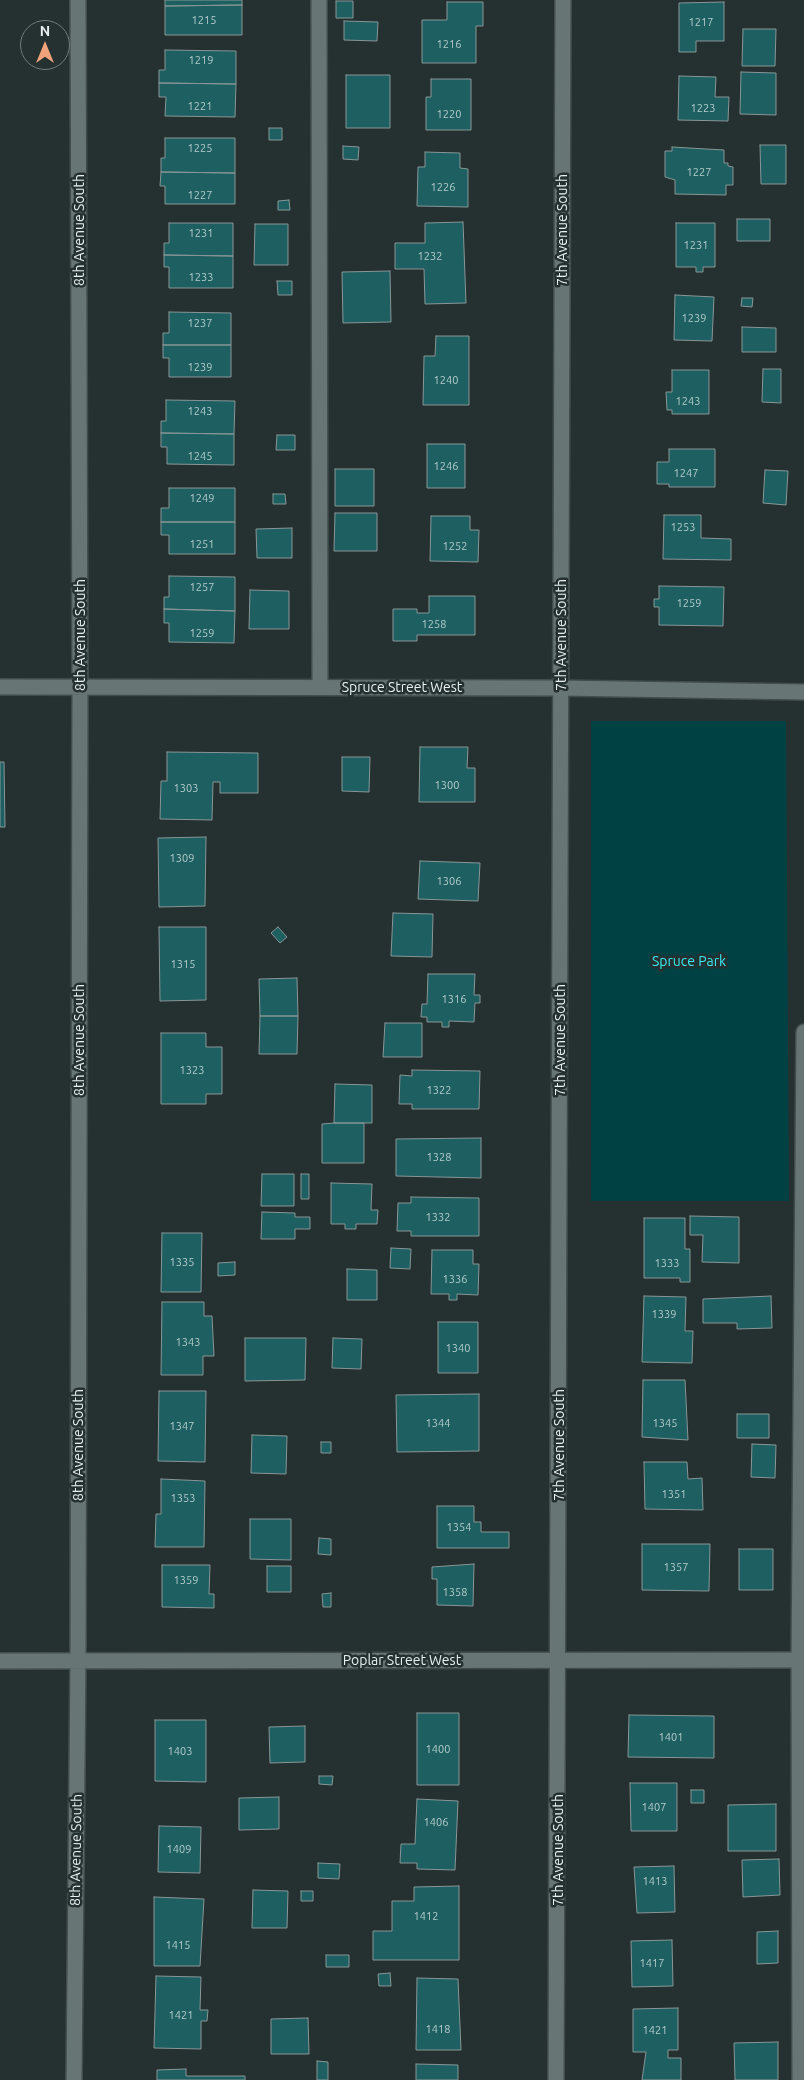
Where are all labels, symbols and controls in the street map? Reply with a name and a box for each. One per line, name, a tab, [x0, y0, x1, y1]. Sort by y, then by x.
house number: 1215	[192, 13, 216, 27]
house number: 1217	[689, 15, 713, 29]
north arrow	[20, 20, 70, 70]
text: N	[40, 23, 50, 39]
house number: 1216	[437, 37, 461, 51]
house number: 1219	[189, 53, 213, 67]
house number: 1221	[188, 99, 212, 113]
house number: 1223	[691, 101, 715, 115]
house number: 1220	[437, 107, 461, 121]
house number: 1225	[188, 141, 212, 155]
house number: 1227	[687, 165, 711, 179]
street label: 8th Avenue South	[71, 174, 87, 286]
street label: 7th Avenue South	[554, 174, 570, 286]
house number: 1226	[431, 180, 455, 194]
house number: 1227	[188, 188, 212, 202]
house number: 1231	[189, 226, 213, 240]
house number: 1231	[684, 238, 708, 252]
house number: 1232	[418, 249, 442, 263]
house number: 1233	[189, 270, 213, 284]
house number: 1239	[682, 311, 706, 325]
house number: 1237	[188, 316, 212, 330]
house number: 1239	[188, 360, 212, 374]
house number: 1240	[434, 373, 458, 387]
house number: 1243	[676, 394, 700, 408]
house number: 1243	[188, 404, 212, 418]
house number: 1245	[188, 449, 212, 463]
house number: 1246	[434, 459, 458, 473]
house number: 1247	[674, 466, 698, 480]
house number: 1249	[190, 491, 214, 505]
house number: 1253	[671, 520, 695, 534]
house number: 1251	[190, 537, 214, 551]
house number: 1252	[443, 539, 467, 553]
street label: 8th Avenue South	[72, 579, 88, 691]
street label: 7th Avenue South	[553, 579, 569, 691]
house number: 1257	[190, 580, 214, 594]
house number: 1259	[677, 596, 701, 610]
house number: 1258	[422, 617, 446, 631]
house number: 1259	[190, 626, 214, 640]
street label: Spruce Street West	[342, 679, 462, 695]
house number: 1300	[435, 778, 459, 792]
house number: 1303	[174, 781, 198, 795]
house number: 1309	[170, 851, 194, 865]
house number: 1306	[437, 874, 461, 888]
park label: Spruce Park	[652, 953, 726, 969]
house number: 1315	[171, 957, 195, 971]
street label: 8th Avenue South	[71, 984, 87, 1096]
street label: 7th Avenue South	[552, 984, 568, 1096]
house number: 1316	[442, 992, 466, 1006]
house number: 1323	[180, 1063, 204, 1077]
house number: 1322	[427, 1083, 451, 1097]
house number: 1328	[427, 1150, 451, 1164]
house number: 1332	[426, 1210, 450, 1224]
house number: 1335	[170, 1255, 194, 1269]
house number: 1333	[655, 1256, 679, 1270]
house number: 1336	[443, 1272, 467, 1286]
house number: 1339	[652, 1307, 676, 1321]
house number: 1343	[176, 1335, 200, 1349]
house number: 1340	[446, 1341, 470, 1355]
street label: 8th Avenue South	[70, 1389, 86, 1501]
street label: 7th Avenue South	[551, 1389, 567, 1501]
house number: 1344	[426, 1416, 450, 1430]
house number: 1345	[653, 1416, 677, 1430]
house number: 1347	[170, 1419, 194, 1433]
house number: 1351	[662, 1487, 686, 1501]
house number: 1353	[171, 1491, 195, 1505]
house number: 1354	[447, 1520, 471, 1534]
house number: 1357	[664, 1560, 688, 1574]
house number: 1359	[174, 1573, 198, 1587]
house number: 1358	[443, 1585, 467, 1599]
street label: Poplar Street West	[343, 1652, 461, 1668]
house number: 1401	[659, 1730, 683, 1744]
house number: 1400	[426, 1742, 450, 1756]
house number: 1403	[168, 1744, 192, 1758]
street label: 8th Avenue South	[67, 1794, 85, 1906]
street label: 7th Avenue South	[550, 1794, 566, 1906]
house number: 1407	[642, 1800, 666, 1814]
house number: 1406	[424, 1815, 448, 1829]
house number: 1409	[167, 1842, 191, 1856]
house number: 1413	[643, 1874, 667, 1888]
house number: 1412	[414, 1909, 438, 1923]
house number: 1415	[166, 1938, 190, 1952]
house number: 1417	[640, 1956, 664, 1970]
house number: 1421	[169, 2008, 193, 2022]
house number: 1418	[426, 2022, 450, 2036]
house number: 1421	[643, 2023, 667, 2037]

